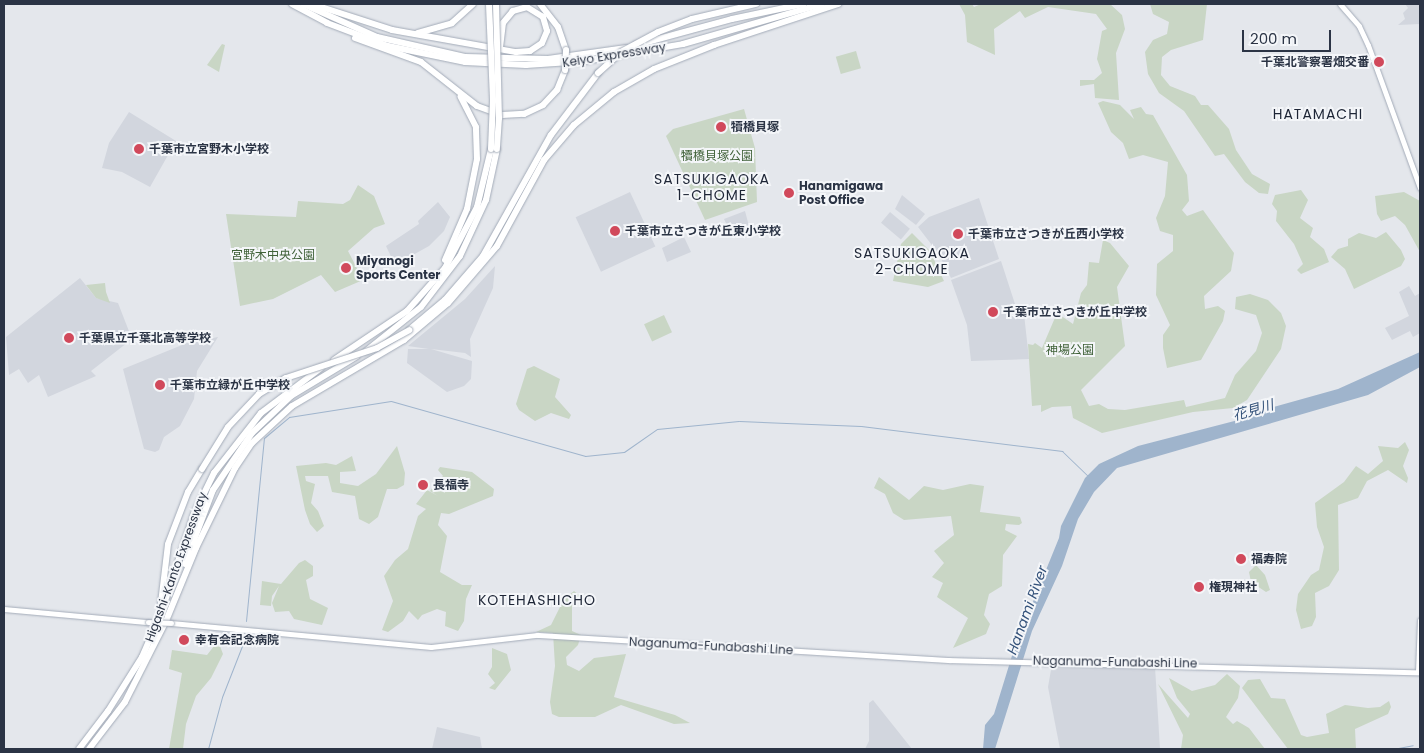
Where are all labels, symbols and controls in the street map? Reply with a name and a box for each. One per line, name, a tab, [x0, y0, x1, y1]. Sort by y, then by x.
scale bar	[1244, 20, 1333, 52]
text: 200 m	[1250, 28, 1297, 49]
street label: Keiyo Expressway	[561, 40, 667, 70]
place label: 千葉北警察署畑交番	[1261, 55, 1369, 69]
marker: 千葉北警察署畑交番	[1373, 56, 1385, 68]
district label: HATAMACHI	[1272, 106, 1364, 122]
place label: 犢橋貝塚	[731, 120, 779, 134]
marker: 犢橋貝塚	[715, 121, 727, 133]
place label: 千葉市立宮野木小学校	[149, 142, 269, 156]
marker: 千葉市立宮野木小学校	[133, 143, 145, 155]
park label: 犢橋貝塚公園	[681, 149, 753, 163]
district label: SATSUKIGAOKA 1-CHOME	[653, 171, 771, 203]
place label: Hanamigawa Post Office	[799, 179, 883, 207]
marker: Hanamigawa Post Office	[783, 187, 795, 199]
place label: 千葉市立さつきが丘東小学校	[625, 224, 781, 238]
marker: 千葉市立さつきが丘東小学校	[609, 225, 621, 237]
place label: 千葉市立さつきが丘西小学校	[968, 227, 1124, 241]
marker: 千葉市立さつきが丘西小学校	[952, 228, 964, 240]
district label: SATSUKIGAOKA 2-CHOME	[853, 245, 971, 278]
park label: 宮野木中央公園	[231, 248, 315, 262]
place label: Miyanogi Sports Center	[356, 254, 440, 282]
marker: Miyanogi Sports Center	[340, 262, 352, 274]
place label: 千葉市立さつきが丘中学校	[1003, 305, 1147, 319]
marker: 千葉市立さつきが丘中学校	[987, 306, 999, 318]
place label: 千葉県立千葉北高等学校	[79, 331, 211, 345]
marker: 千葉県立千葉北高等学校	[63, 332, 75, 344]
park label: 神場公園	[1046, 343, 1094, 357]
place label: 千葉市立緑が丘中学校	[170, 378, 290, 392]
marker: 千葉市立緑が丘中学校	[154, 379, 166, 391]
water label: 花見川	[1230, 396, 1276, 424]
place label: 長福寺	[433, 478, 469, 492]
marker: 長福寺	[417, 479, 429, 491]
street label: Higashi-Kanto Expressway	[142, 490, 210, 644]
place label: 福寿院	[1251, 552, 1287, 566]
marker: 福寿院	[1235, 553, 1247, 565]
water label: Hanami River	[1003, 563, 1051, 657]
place label: 権現神社	[1209, 580, 1257, 594]
marker: 権現神社	[1193, 581, 1205, 593]
district label: KOTEHASHICHO	[476, 592, 598, 608]
marker: 幸有会記念病院	[177, 633, 191, 647]
place label: 幸有会記念病院	[195, 633, 279, 647]
street label: Naganuma-Funabashi Line	[629, 635, 793, 657]
street label: Naganuma-Funabashi Line	[1033, 653, 1197, 671]

